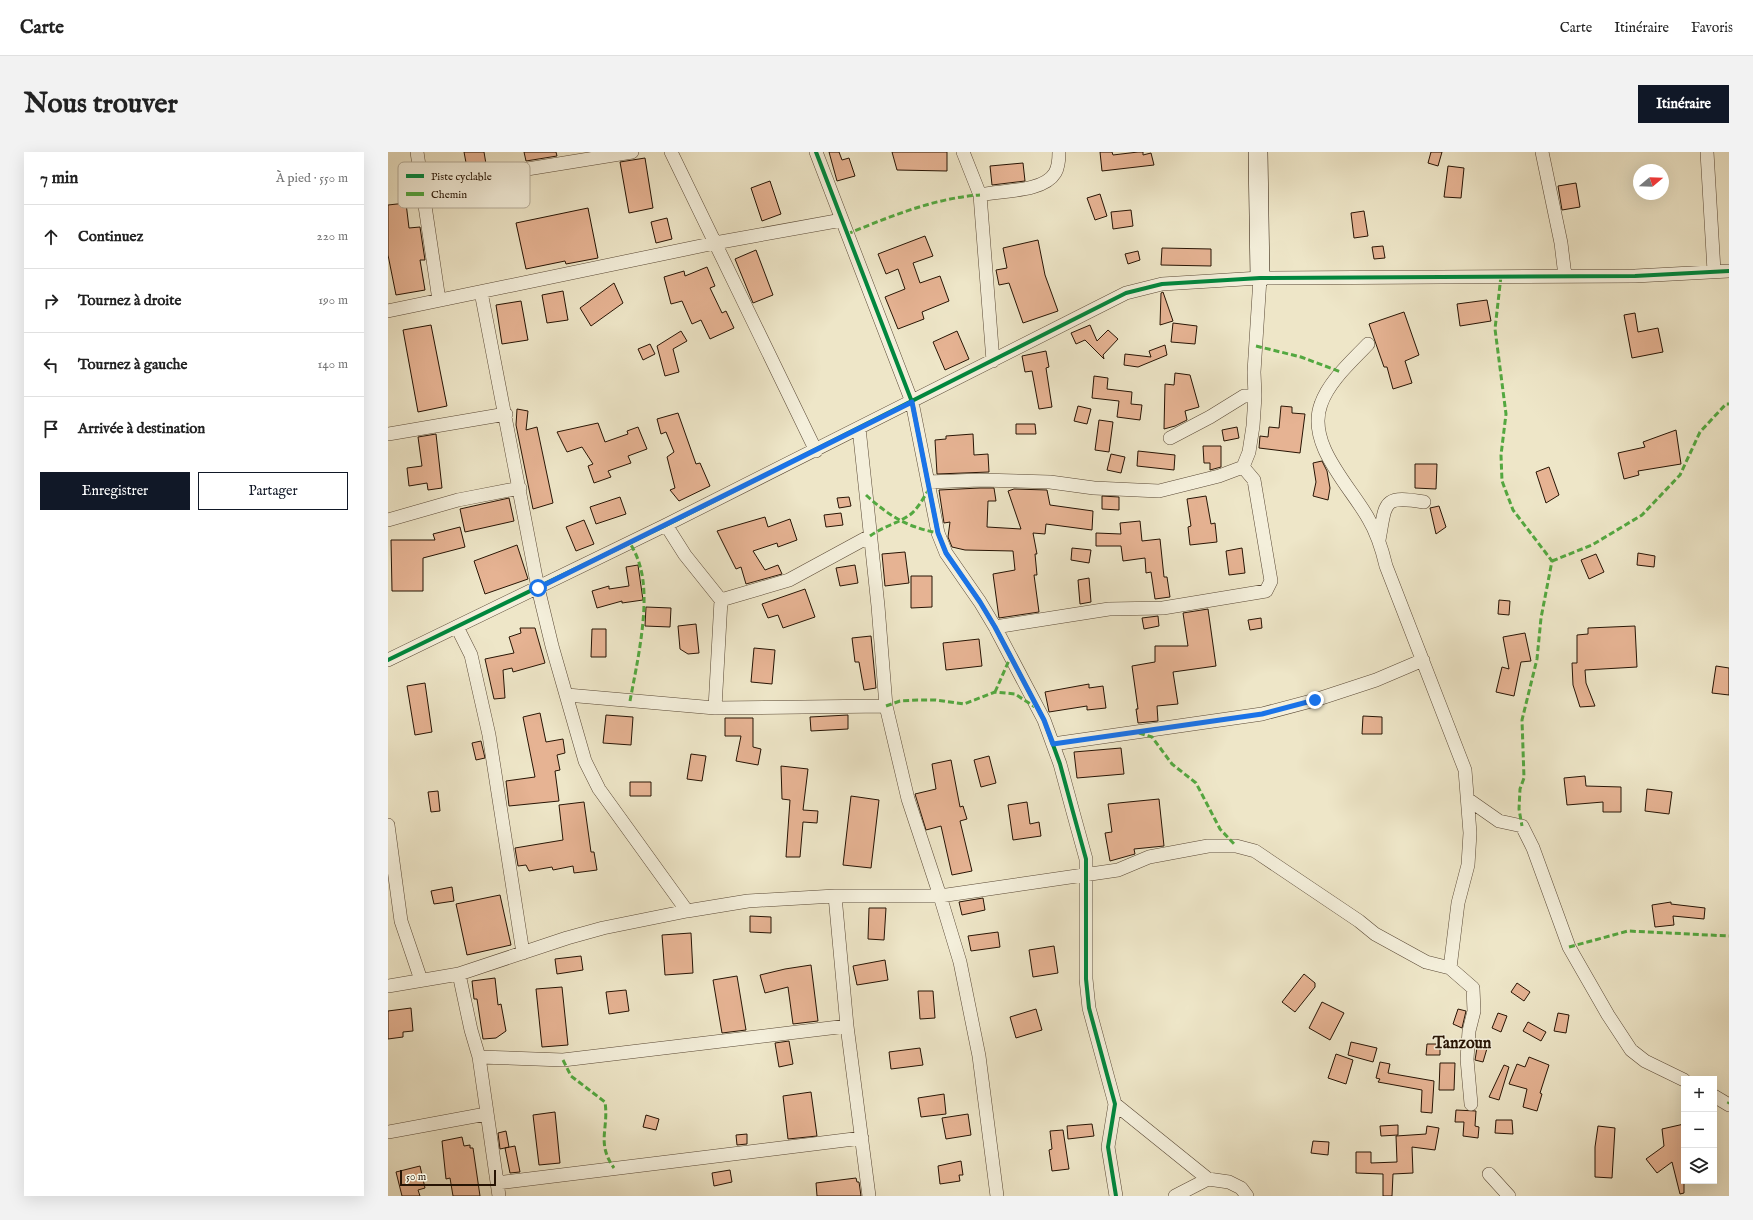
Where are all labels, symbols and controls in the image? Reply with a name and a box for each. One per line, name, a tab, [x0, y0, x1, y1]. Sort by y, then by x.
text: Carte	[20, 16, 64, 40]
text: Carte	[1560, 19, 1592, 37]
text: Itinéraire	[1614, 19, 1669, 37]
text: Favoris	[1691, 19, 1733, 37]
button: Itinéraire	[1638, 85, 1729, 123]
text: Nous trouver	[24, 87, 178, 122]
legend	[398, 162, 530, 208]
north arrow	[1633, 164, 1669, 200]
text: 7 min	[40, 168, 78, 189]
text: À pied · 550 m	[276, 170, 348, 187]
text: Piste cyclable	[431, 170, 492, 184]
text: Chemin	[431, 188, 467, 202]
icon: ahead	[40, 226, 62, 248]
text: Continuez	[78, 227, 143, 246]
text: 220 m	[317, 228, 348, 245]
icon: right	[40, 290, 62, 312]
text: Tournez à droite	[78, 291, 181, 310]
text: 190 m	[318, 292, 348, 309]
icon: left	[40, 354, 62, 376]
text: Tournez à gauche	[78, 355, 187, 374]
text: 140 m	[318, 356, 348, 373]
icon: arrive	[40, 418, 62, 440]
text: Arrivée à destination	[78, 419, 205, 438]
button: Enregistrer	[40, 472, 190, 510]
button: Partager	[198, 472, 348, 510]
route start	[529, 579, 547, 597]
route end	[1306, 691, 1324, 709]
district label: Tanzoun	[1432, 1034, 1492, 1054]
map controls	[1681, 1076, 1717, 1184]
button: +	[1681, 1076, 1717, 1112]
button: −	[1681, 1112, 1717, 1148]
button: layers	[1681, 1148, 1717, 1184]
scale bar	[400, 1168, 496, 1187]
text: 50 m	[406, 1170, 426, 1184]

